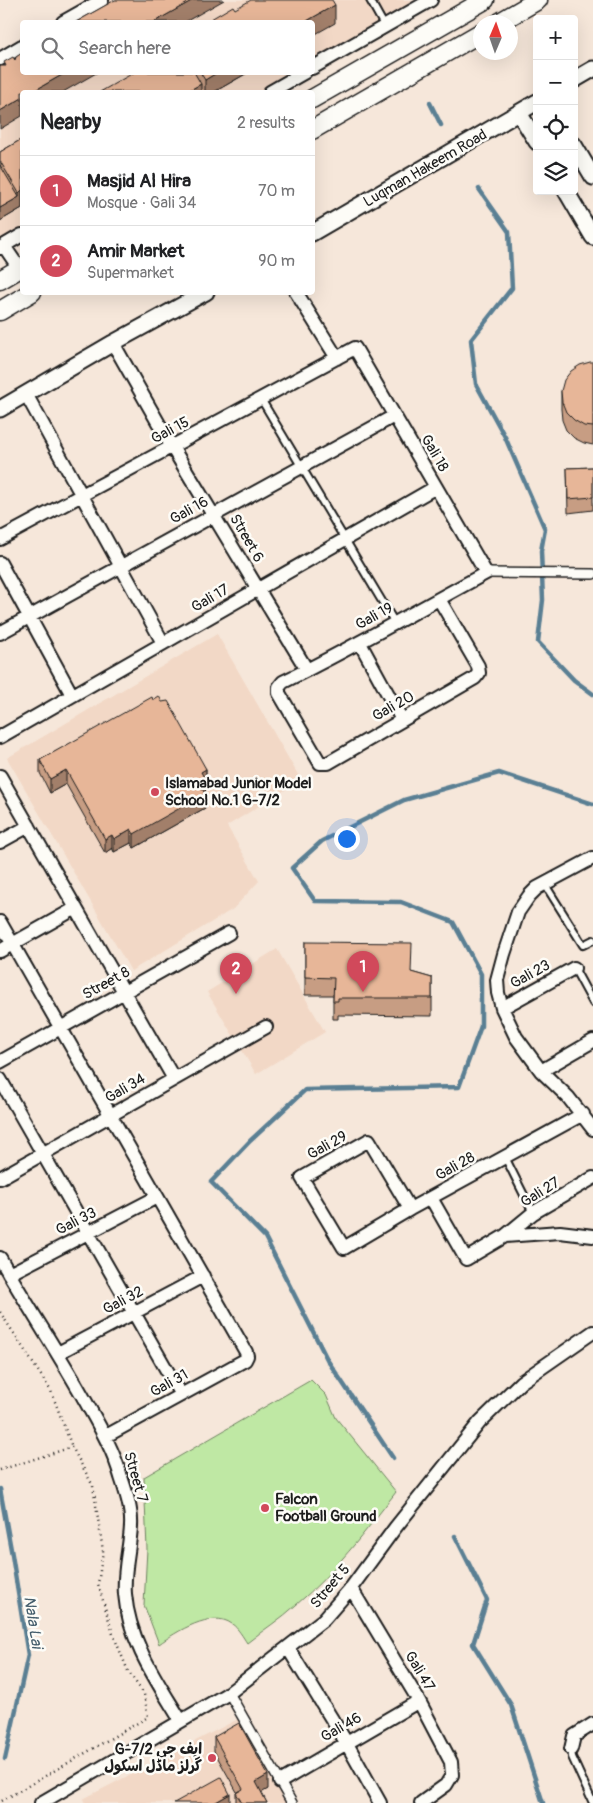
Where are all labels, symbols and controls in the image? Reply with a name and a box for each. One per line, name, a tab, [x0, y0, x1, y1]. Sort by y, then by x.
north arrow	[473, 15, 518, 60]
map controls	[533, 15, 578, 195]
button: +	[533, 15, 578, 60]
search box	[20, 20, 315, 75]
icon: search	[38, 34, 66, 62]
text: Search here	[78, 36, 171, 60]
button: −	[533, 60, 578, 105]
button: locate	[533, 105, 578, 150]
text: Nearby	[40, 109, 101, 136]
text: 2 results	[237, 113, 295, 133]
street label: Luqman Hakeem Road	[360, 125, 490, 212]
button: layers	[533, 150, 578, 195]
text: Masjid Al Hira	[87, 169, 191, 193]
text: 1	[53, 181, 59, 201]
text: 70 m	[258, 181, 295, 201]
text: Mosque · Gali 34	[87, 193, 196, 213]
text: Amir Market	[87, 239, 184, 263]
text: 2	[52, 251, 60, 271]
text: 90 m	[258, 251, 295, 271]
text: Supermarket	[87, 263, 174, 283]
street label: Gali 15	[148, 413, 193, 448]
street label: Gali 18	[416, 431, 453, 476]
street label: Gali 16	[167, 492, 212, 529]
street label: Street 6	[225, 511, 268, 566]
street label: Gali 17	[188, 580, 232, 617]
street label: Gali 19	[352, 598, 396, 634]
street label: Gali 20	[369, 687, 418, 726]
place label: Islamabad Junior Model School No.1 G-7/2	[165, 774, 312, 810]
marker: Islamabad Junior Model School No.1 G-7/2	[149, 786, 161, 798]
your location	[334, 826, 360, 852]
pin: 1	[347, 951, 379, 992]
pin: 2	[220, 953, 252, 994]
street label: Gali 23	[507, 956, 554, 993]
street label: Street 8	[79, 962, 134, 1004]
street label: Gali 34	[102, 1069, 149, 1108]
street label: Gali 29	[304, 1127, 350, 1164]
street label: Gali 28	[432, 1148, 479, 1185]
street label: Gali 27	[517, 1173, 563, 1212]
street label: Gali 33	[53, 1203, 100, 1240]
street label: Gali 32	[100, 1282, 147, 1319]
street label: Gali 31	[147, 1365, 192, 1402]
street label: Street 7	[119, 1450, 152, 1505]
place label: Falcon Football Ground	[275, 1490, 377, 1526]
marker: Falcon Football Ground	[259, 1502, 271, 1514]
street label: Street 5	[306, 1560, 354, 1612]
water label: Nala Lai	[19, 1595, 47, 1652]
street label: Gali 47	[400, 1648, 439, 1695]
street label: Gali 46	[318, 1708, 365, 1747]
place label: G-7/2 ایف جی گرلز ماڈل اسکول	[104, 1740, 202, 1776]
marker: G-7/2 ایف جی گرلز ماڈل اسکول	[206, 1752, 218, 1764]

